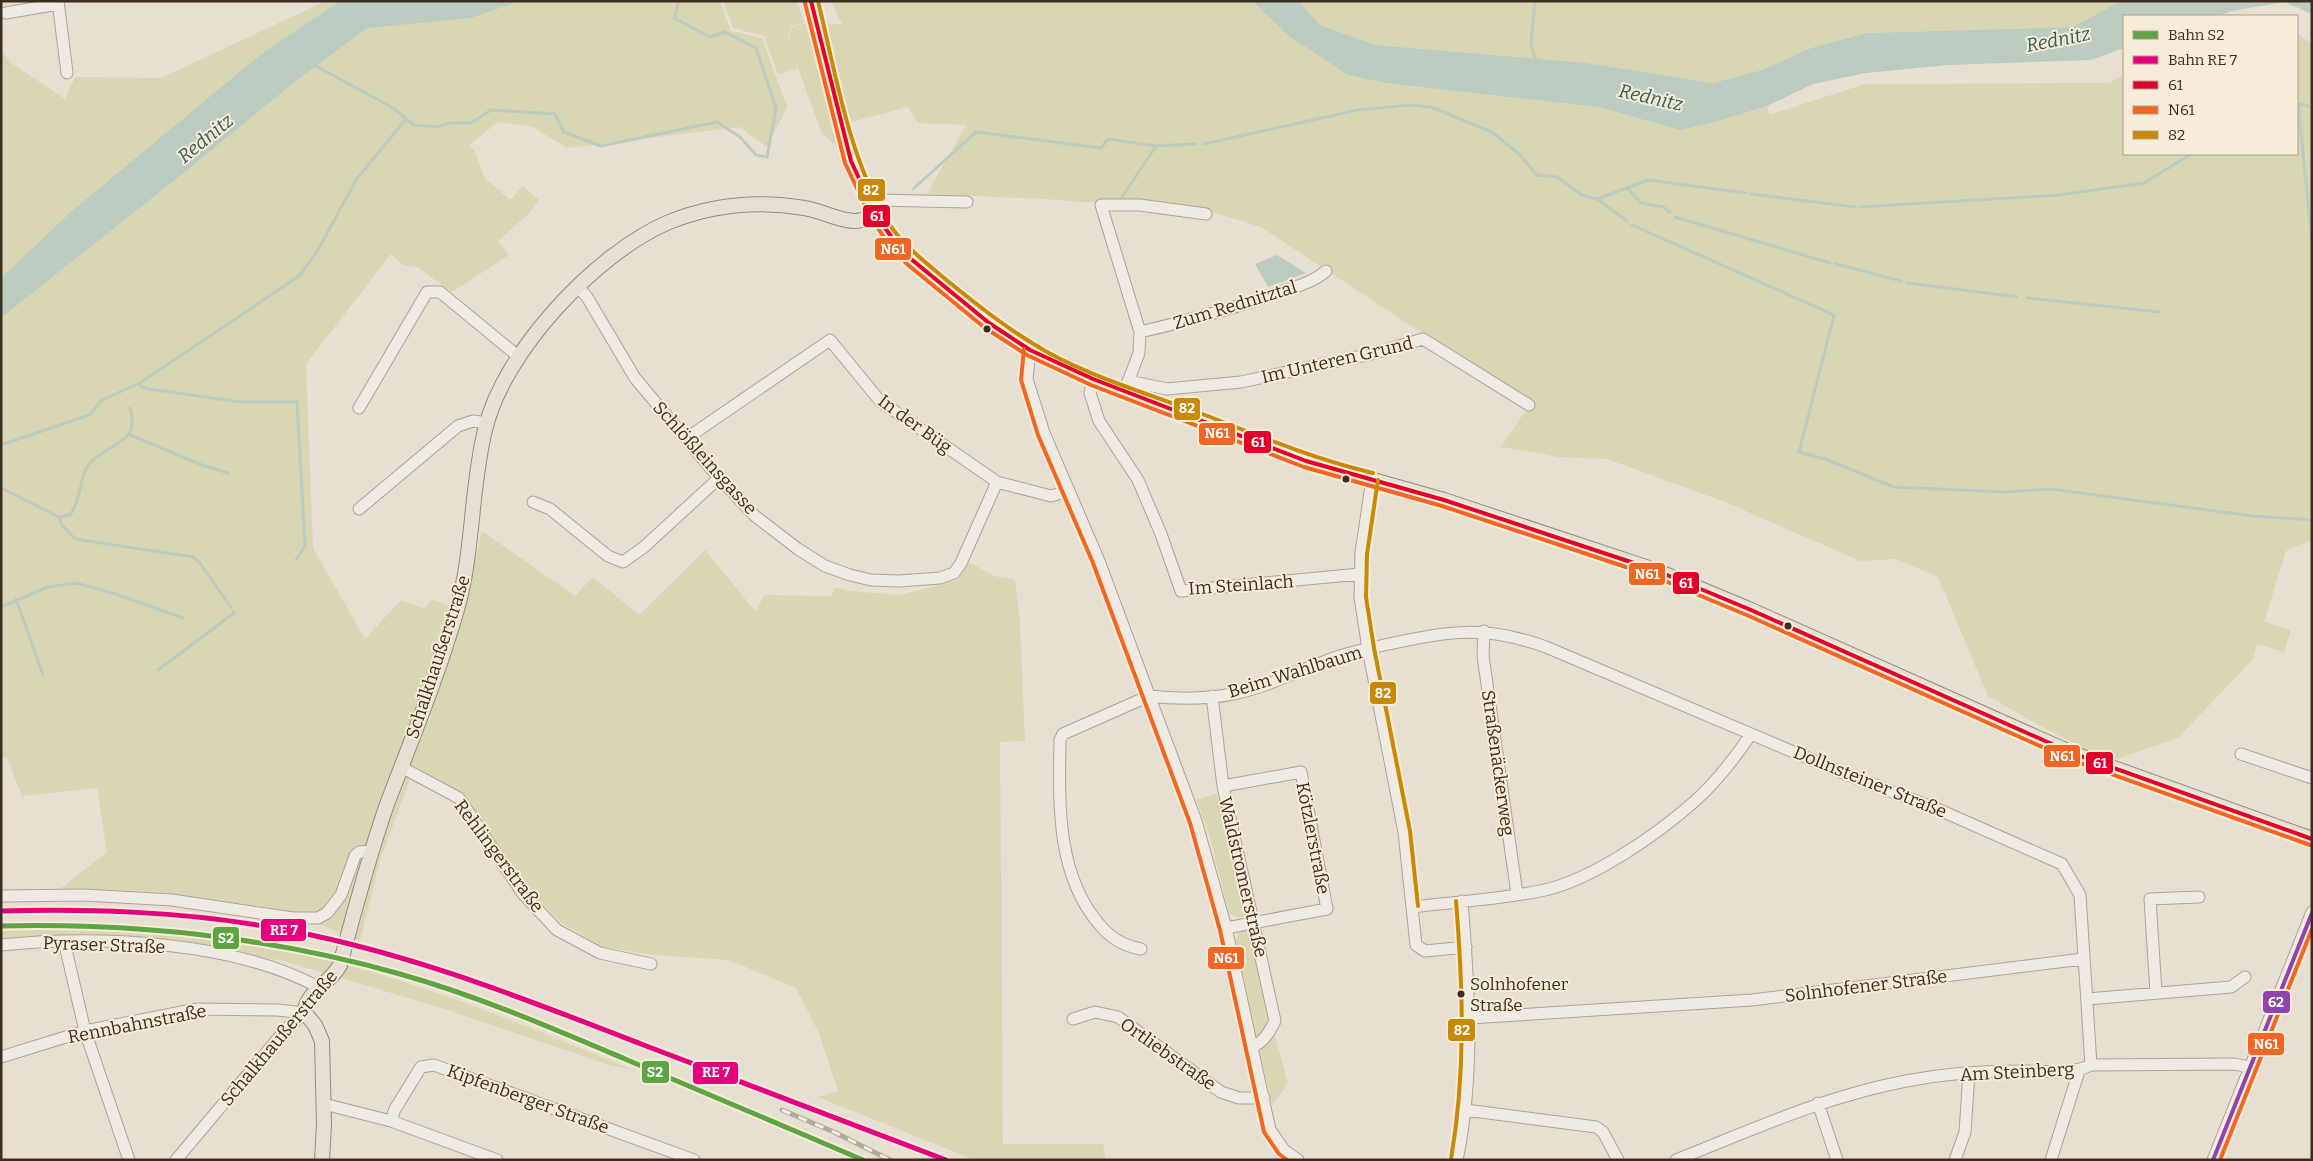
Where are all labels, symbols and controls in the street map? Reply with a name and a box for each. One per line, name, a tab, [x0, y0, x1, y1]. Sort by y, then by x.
legend	[2123, 15, 2298, 155]
water label: Rednitz	[2024, 22, 2092, 57]
text: Bahn S2	[2168, 26, 2225, 44]
text: Bahn RE 7	[2168, 51, 2238, 69]
text: 61	[2168, 76, 2183, 94]
water label: Rednitz	[1617, 79, 1685, 116]
text: N61	[2168, 101, 2195, 119]
water label: Rednitz	[173, 109, 238, 168]
text: 82	[2168, 126, 2185, 144]
line badge: 82	[857, 178, 886, 202]
text: 82	[863, 182, 879, 199]
line badge: 61	[862, 204, 891, 228]
text: 61	[870, 208, 884, 225]
line badge: N61	[874, 237, 912, 261]
text: N61	[881, 241, 905, 258]
street label: Zum Rednitztal	[1171, 276, 1299, 334]
unlabelled marker	[982, 324, 992, 334]
street label: Im Unteren Grund	[1259, 332, 1415, 388]
street label: In der Büg	[874, 390, 956, 458]
street label: Schlößleinsgasse	[648, 397, 762, 519]
line badge: 82	[1173, 397, 1201, 421]
text: 82	[1179, 400, 1195, 417]
line badge: N61	[1198, 422, 1236, 446]
text: N61	[1205, 425, 1229, 442]
line badge: 61	[1243, 430, 1272, 454]
text: 61	[1251, 434, 1265, 451]
unlabelled marker	[1341, 474, 1351, 484]
line badge: N61	[1628, 562, 1666, 586]
text: N61	[1635, 566, 1659, 583]
street label: Im Steinlach	[1188, 570, 1294, 600]
line badge: 61	[1672, 571, 1700, 595]
street label: Schalkhaußerstraße	[401, 572, 475, 742]
text: 61	[1679, 575, 1693, 592]
unlabelled marker	[1783, 621, 1793, 631]
street label: Beim Wahlbaum	[1225, 641, 1365, 703]
line badge: 82	[1369, 681, 1397, 705]
text: 82	[1375, 685, 1391, 702]
street label: Straßenäckerweg	[1477, 689, 1519, 837]
street label: Dollnsteiner Straße	[1790, 741, 1950, 823]
line badge: N61	[2043, 744, 2081, 768]
text: N61	[2050, 748, 2074, 765]
line badge: 61	[2085, 751, 2114, 775]
text: 61	[2093, 755, 2107, 772]
street label: Kötzlerstraße	[1291, 780, 1335, 896]
street label: Rehlingerstraße	[449, 795, 549, 917]
street label: Waldstromerstraße	[1214, 795, 1272, 959]
line badge: RE 7	[260, 918, 307, 942]
text: RE 7	[270, 922, 298, 939]
line badge: S2	[212, 926, 240, 950]
text: S2	[218, 930, 234, 947]
street label: Pyraser Straße	[42, 932, 166, 958]
line badge: N61	[1207, 946, 1245, 970]
text: N61	[1214, 950, 1238, 967]
street label: Solnhofener Straße	[1784, 965, 1948, 1007]
street label: Schalkhaußerstraße	[216, 966, 342, 1110]
place label: Solnhofener Straße	[1470, 974, 1569, 1016]
marker: Solnhofener Straße	[1456, 989, 1466, 999]
line badge: 62	[2262, 990, 2291, 1014]
text: 62	[2268, 994, 2284, 1011]
street label: Rennbahnstraße	[66, 1000, 208, 1048]
street label: Ortliebstraße	[1116, 1013, 1220, 1095]
line badge: 82	[1447, 1018, 1476, 1042]
text: 82	[1454, 1022, 1470, 1039]
line badge: N61	[2247, 1032, 2285, 1056]
text: N61	[2254, 1036, 2278, 1053]
street label: Am Steinberg	[1959, 1058, 2075, 1086]
street label: Kipfenberger Straße	[444, 1059, 612, 1139]
line badge: S2	[641, 1060, 670, 1084]
line badge: RE 7	[692, 1061, 739, 1085]
text: S2	[647, 1064, 663, 1081]
text: RE 7	[702, 1064, 730, 1081]

